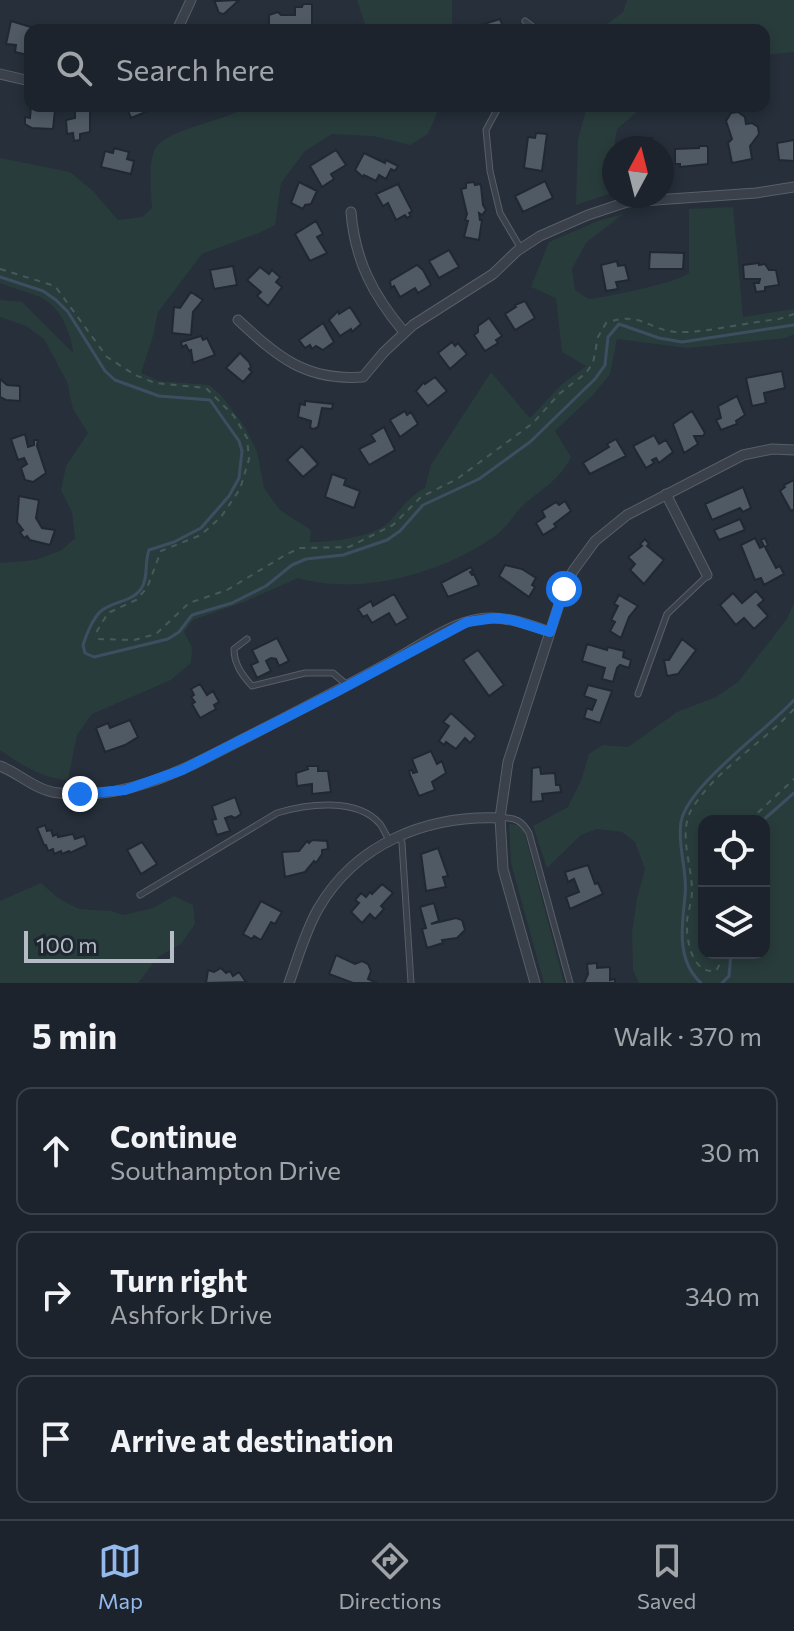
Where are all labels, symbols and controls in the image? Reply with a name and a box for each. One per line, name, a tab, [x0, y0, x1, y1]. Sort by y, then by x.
search box	[24, 24, 770, 112]
icon: search	[52, 46, 96, 90]
text: Search here	[116, 50, 275, 87]
north arrow	[602, 136, 674, 208]
route start	[546, 571, 582, 607]
route end	[62, 776, 98, 812]
map controls	[698, 815, 770, 959]
button: locate	[698, 815, 770, 887]
button: layers	[698, 887, 770, 959]
scale bar	[24, 927, 174, 963]
text: 100 m	[36, 931, 98, 958]
text: 5 min	[32, 1014, 117, 1056]
text: Walk · 370 m	[613, 1020, 762, 1051]
text: Continue	[110, 1117, 237, 1154]
icon: ahead	[34, 1129, 78, 1173]
text: 30 m	[701, 1136, 760, 1167]
text: Southampton Drive	[110, 1154, 341, 1185]
text: Turn right	[110, 1261, 247, 1298]
icon: right	[34, 1273, 78, 1317]
text: 340 m	[685, 1280, 760, 1311]
text: Ashfork Drive	[110, 1298, 272, 1329]
icon: arrive	[34, 1417, 78, 1461]
text: Arrive at destination	[110, 1421, 394, 1458]
tab: Map	[98, 1539, 143, 1614]
tab: Directions	[338, 1539, 442, 1614]
tab: Saved	[637, 1539, 696, 1614]

